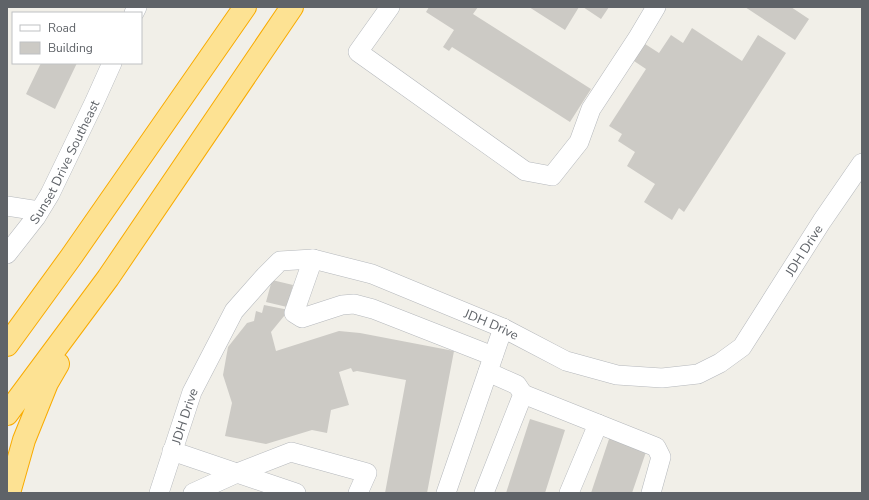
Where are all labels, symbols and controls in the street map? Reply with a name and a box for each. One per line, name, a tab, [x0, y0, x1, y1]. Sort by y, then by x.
legend	[12, 12, 142, 64]
text: Road	[48, 20, 76, 36]
text: Building	[48, 40, 93, 56]
street label: Sunset Drive Southeast	[26, 97, 104, 228]
street label: JDH Drive	[781, 221, 828, 281]
street label: JDH Drive	[460, 305, 522, 345]
street label: JDH Drive	[167, 385, 203, 448]

